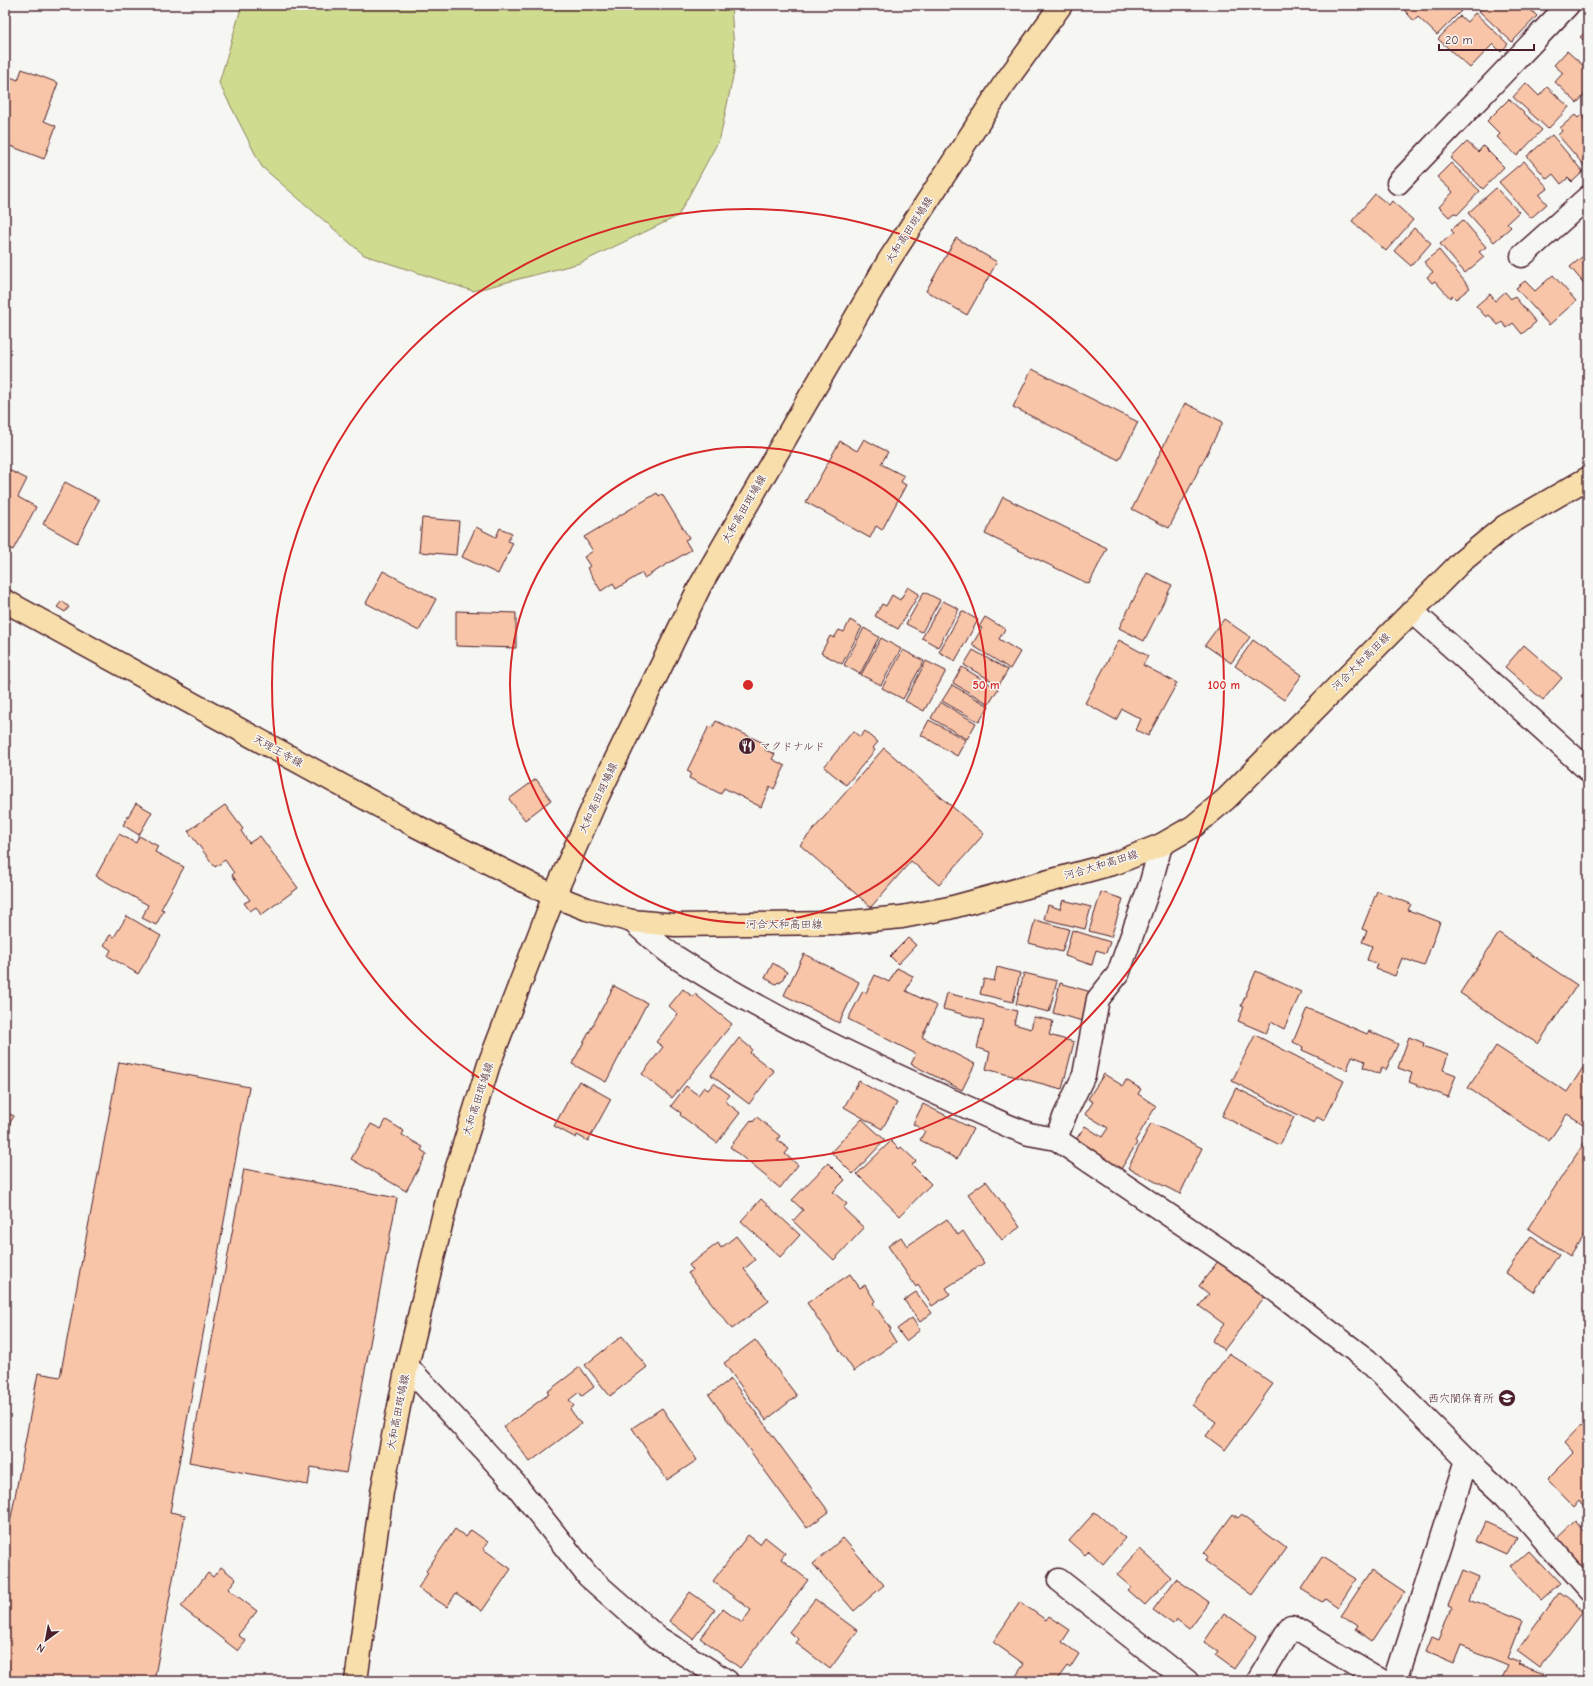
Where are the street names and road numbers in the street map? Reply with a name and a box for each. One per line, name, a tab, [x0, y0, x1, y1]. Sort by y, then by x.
street label: 大和高田斑鳩線	[883, 194, 935, 266]
street label: 大和高田斑鳩線	[719, 472, 769, 546]
street label: 河合大和高田線	[1329, 630, 1393, 694]
street label: 天理王寺線	[251, 732, 305, 770]
street label: 大和高田斑鳩線	[576, 760, 620, 836]
street label: 河合大和高田線	[1062, 848, 1140, 882]
street label: 河合大和高田線	[746, 918, 823, 931]
street label: 大和高田斑鳩線	[460, 1060, 496, 1138]
street label: 大和高田斑鳩線	[384, 1373, 412, 1451]

